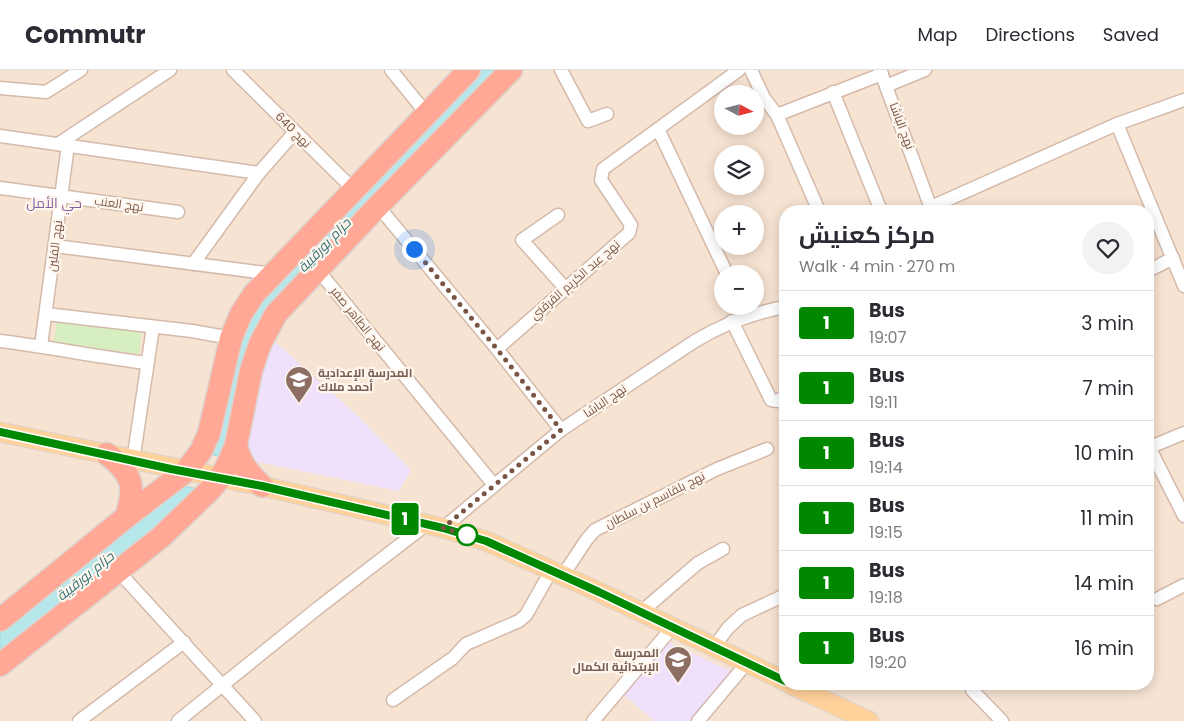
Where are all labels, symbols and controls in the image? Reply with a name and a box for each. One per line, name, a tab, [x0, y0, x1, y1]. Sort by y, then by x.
text: Commutr	[25, 18, 146, 51]
text: Map	[918, 22, 957, 47]
text: Directions	[985, 22, 1075, 47]
text: Saved	[1103, 22, 1159, 47]
north arrow	[714, 85, 764, 135]
map controls	[714, 85, 764, 315]
street label: نهج الباشا	[886, 100, 919, 152]
street label: نهج 640	[272, 108, 315, 151]
button: layers	[714, 145, 764, 195]
street label: نهج العنب	[93, 192, 145, 215]
district label: حي الأمل	[26, 193, 82, 215]
button: +	[714, 205, 764, 255]
water label: حزام بورقيبة	[293, 212, 356, 277]
text: مركز كعنيش	[799, 218, 935, 251]
street label: نهج الفلين	[43, 219, 66, 273]
button: heart	[1082, 222, 1134, 274]
street label: نهج عبد الكريم القرقني	[526, 236, 625, 325]
your location	[402, 237, 427, 262]
text: Walk · 4 min · 270 m	[799, 255, 955, 278]
button: −	[714, 265, 764, 315]
street label: نهج الطاهر صفر	[326, 282, 390, 354]
text: Bus	[869, 297, 905, 324]
text: 1	[823, 310, 830, 335]
text: 3 min	[1081, 310, 1134, 337]
text: 19:07	[869, 326, 906, 349]
text: Bus	[869, 362, 905, 389]
place label: المدرسة الإعدادية أحمد ملاك	[318, 364, 412, 395]
school or university icon: المدرسة الإعدادية أحمد ملاك	[284, 365, 314, 404]
text: 1	[823, 375, 830, 400]
text: 7 min	[1082, 375, 1134, 402]
street label: نهج الباشا	[580, 380, 630, 421]
text: 19:11	[869, 391, 898, 414]
text: Bus	[869, 427, 905, 454]
text: 1	[823, 440, 830, 465]
text: 10 min	[1075, 440, 1134, 467]
text: 19:14	[869, 456, 903, 479]
street label: نهج بلقاسم بن سلطان	[602, 467, 708, 532]
text: Bus	[869, 492, 905, 519]
line badge: 1	[389, 503, 421, 535]
text: 1	[823, 505, 830, 530]
text: 11 min	[1080, 505, 1134, 532]
text: 1	[402, 506, 408, 531]
text: 19:15	[869, 521, 903, 544]
unlabelled marker	[456, 524, 478, 546]
water label: حزام بورقيبة	[52, 546, 119, 605]
text: Bus	[869, 557, 905, 584]
text: 1	[823, 570, 830, 595]
text: 14 min	[1074, 570, 1134, 597]
text: 19:18	[869, 586, 903, 609]
text: Bus	[869, 622, 905, 649]
text: 1	[823, 635, 830, 660]
text: 16 min	[1074, 635, 1134, 662]
place label: المدرسة الإبتدائية الكمال	[572, 644, 659, 675]
school or university icon: المدرسة الإبتدائية الكمال	[663, 645, 693, 684]
text: 19:20	[869, 651, 907, 674]

